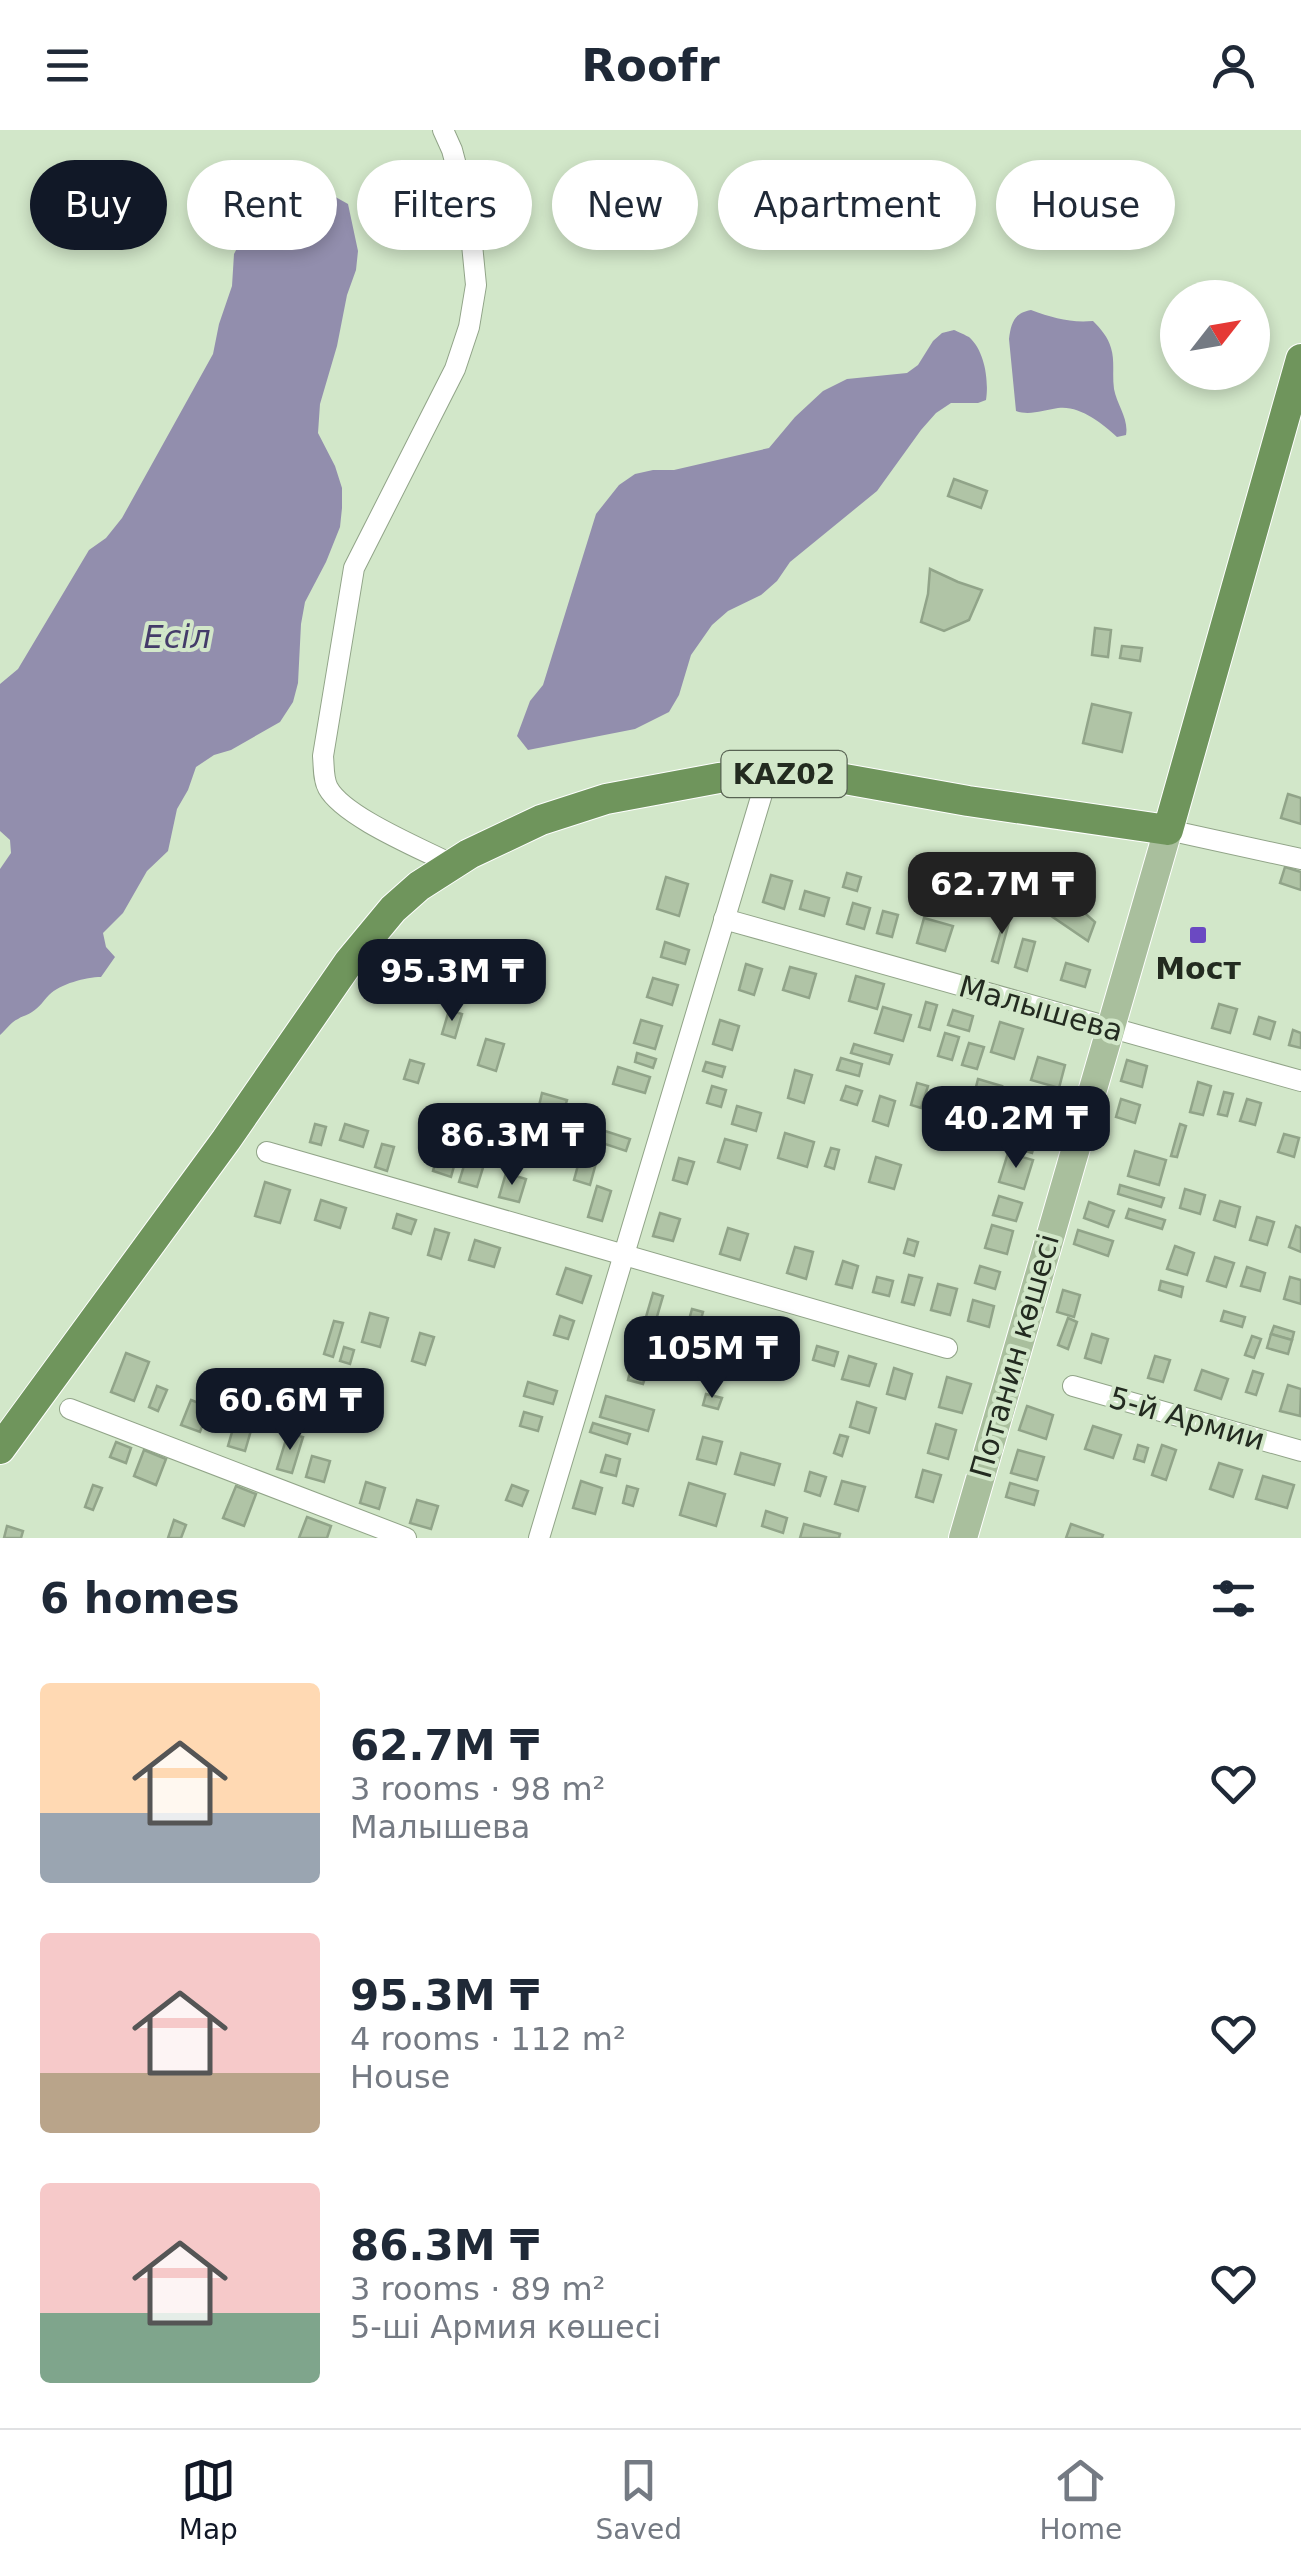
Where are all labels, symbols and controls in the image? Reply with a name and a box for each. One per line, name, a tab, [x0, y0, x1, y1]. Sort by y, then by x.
icon: menu	[40, 38, 95, 93]
icon: person	[1206, 38, 1261, 93]
text: Roofr	[581, 39, 720, 92]
chip: Buy	[30, 160, 167, 250]
chip: Rent	[187, 160, 337, 250]
chip: Filters	[357, 160, 532, 250]
chip: New	[552, 160, 698, 250]
chip: Apartment	[718, 160, 976, 250]
chip: House	[996, 160, 1175, 250]
north arrow	[1160, 280, 1270, 390]
map controls	[1160, 280, 1270, 390]
water label: Есіл	[143, 618, 211, 656]
road number: KAZ02	[722, 751, 846, 797]
pin: 62.7M ₸	[910, 852, 1094, 937]
text: 62.7M ₸	[930, 865, 1074, 903]
marker: Мост	[1187, 924, 1209, 946]
pin: 95.3M ₸	[360, 939, 544, 1024]
place label: Мост	[1155, 951, 1241, 986]
text: 95.3M ₸	[380, 952, 524, 990]
street label: Малышева	[955, 968, 1127, 1049]
pin: 40.2M ₸	[924, 1086, 1108, 1171]
text: 40.2M ₸	[944, 1099, 1088, 1137]
pin: 86.3M ₸	[420, 1103, 604, 1188]
text: 86.3M ₸	[440, 1116, 584, 1154]
street label: Потанин көшесі	[963, 1230, 1066, 1482]
pin: 105M ₸	[631, 1316, 793, 1401]
text: 105M ₸	[646, 1329, 778, 1367]
pin: 60.6M ₸	[198, 1368, 382, 1453]
street label: 5-й Армии	[1105, 1380, 1269, 1457]
text: 60.6M ₸	[218, 1381, 362, 1419]
icon: filters	[1206, 1571, 1261, 1626]
text: 6 homes	[40, 1574, 240, 1623]
text: 62.7M ₸	[350, 1721, 539, 1770]
icon: home	[120, 1723, 240, 1843]
icon: heart	[1206, 1756, 1261, 1811]
text: 3 rooms · 98 m²	[350, 1770, 605, 1808]
text: Малышева	[350, 1808, 530, 1846]
text: 95.3M ₸	[350, 1971, 539, 2020]
icon: home	[120, 1973, 240, 2093]
icon: heart	[1206, 2006, 1261, 2061]
text: 4 rooms · 112 m²	[350, 2020, 626, 2058]
text: House	[350, 2058, 450, 2096]
text: 86.3M ₸	[350, 2221, 539, 2270]
icon: home	[120, 2223, 240, 2343]
icon: heart	[1206, 2256, 1261, 2311]
text: 3 rooms · 89 m²	[350, 2270, 605, 2308]
text: 5-ші Армия көшесі	[350, 2308, 661, 2346]
tab: Map	[179, 2453, 238, 2546]
tab: Saved	[595, 2453, 682, 2546]
tab: Home	[1040, 2453, 1122, 2546]

